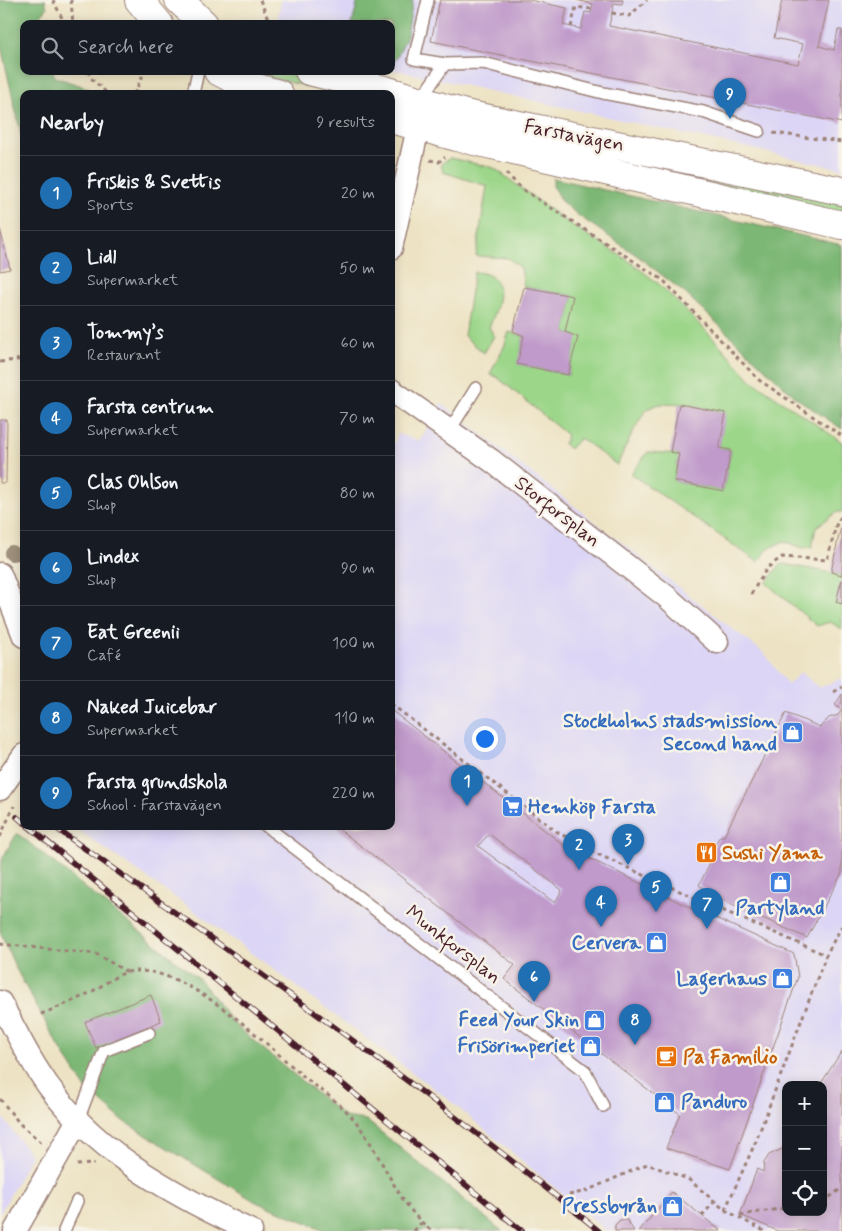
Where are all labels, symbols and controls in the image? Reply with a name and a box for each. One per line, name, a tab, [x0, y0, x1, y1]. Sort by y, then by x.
search box	[20, 20, 395, 75]
icon: search	[38, 34, 66, 62]
text: Search here	[78, 35, 174, 60]
pin: 9	[714, 78, 746, 119]
text: Nearby	[40, 109, 104, 137]
text: 9 results	[317, 112, 375, 133]
street label: Farstavägen	[522, 113, 626, 159]
text: Friskis & Svettis	[87, 170, 221, 195]
text: 1	[52, 183, 60, 204]
text: 20 m	[341, 183, 375, 204]
text: Sports	[87, 195, 133, 216]
text: Lidl	[87, 245, 116, 270]
text: 2	[52, 258, 60, 279]
text: 50 m	[339, 258, 375, 279]
text: Supermarket	[87, 270, 178, 291]
text: Tommy’s	[87, 320, 164, 345]
text: 3	[52, 333, 60, 354]
text: 60 m	[341, 333, 375, 354]
text: Restaurant	[87, 345, 161, 366]
text: Farsta centrum	[87, 395, 214, 420]
text: 4	[51, 408, 61, 429]
text: 70 m	[339, 408, 375, 429]
text: Supermarket	[87, 420, 178, 441]
text: Clas Ohlson	[87, 470, 178, 495]
street label: Storforsplan	[507, 470, 606, 556]
text: 5	[51, 483, 61, 504]
text: 80 m	[340, 483, 375, 504]
text: Shop	[87, 495, 116, 516]
text: Lindex	[87, 545, 139, 570]
text: 6	[52, 558, 60, 579]
text: 90 m	[341, 558, 375, 579]
text: Shop	[87, 570, 116, 591]
text: Eat Greenii	[87, 620, 180, 645]
text: 7	[51, 633, 61, 654]
text: 100 m	[332, 633, 375, 654]
text: Café	[87, 645, 121, 666]
text: Naked Juicebar	[87, 695, 217, 720]
text: 8	[51, 708, 61, 729]
text: 110 m	[334, 708, 375, 729]
place label: Stockholms stadsmission Second hand	[563, 708, 777, 758]
text: Supermarket	[87, 720, 178, 741]
shop icon: Stockholms stadsmission Second hand	[781, 721, 805, 745]
your location	[472, 726, 498, 752]
pin: 1	[451, 765, 483, 806]
text: Farsta grundskola	[87, 770, 228, 795]
text: 9	[52, 783, 60, 804]
text: 220 m	[332, 783, 375, 804]
place label: Hemköp Farsta	[528, 794, 656, 821]
text: School · Farstavägen	[87, 795, 222, 816]
supermarket icon: Hemköp Farsta	[500, 795, 524, 819]
pin: 3	[612, 824, 644, 865]
pin: 2	[563, 829, 595, 870]
place label: Sushi Yama	[722, 840, 824, 867]
restaurant icon: Sushi Yama	[694, 841, 718, 865]
shop icon: Partyland	[768, 870, 792, 894]
pin: 5	[640, 871, 672, 912]
pin: 4	[585, 886, 617, 927]
pin: 7	[691, 888, 723, 929]
place label: Partyland	[736, 895, 824, 922]
street label: Munkforsplan	[398, 899, 506, 992]
place label: Cervera	[571, 930, 642, 957]
shop icon: Cervera	[645, 931, 669, 955]
pin: 6	[518, 961, 550, 1002]
place label: Lagerhaus	[676, 966, 767, 995]
shop icon: Lagerhaus	[771, 967, 795, 991]
pin: 8	[619, 1004, 651, 1045]
place label: Feed Your Skin	[459, 1007, 579, 1034]
shop icon: Feed Your Skin	[583, 1008, 607, 1032]
place label: Frisörimperiet	[457, 1033, 576, 1060]
shop icon: Frisörimperiet	[579, 1034, 603, 1058]
place label: Pa Familio	[683, 1044, 778, 1071]
cafe icon: Pa Familio	[655, 1045, 679, 1069]
map controls	[782, 1081, 827, 1216]
button: +	[782, 1081, 827, 1126]
place label: Panduro	[681, 1089, 747, 1116]
shop icon: Panduro	[653, 1090, 677, 1114]
button: −	[782, 1126, 827, 1171]
button: locate	[782, 1171, 827, 1216]
place label: Pressbyrån	[562, 1193, 657, 1220]
shop icon: Pressbyrån	[661, 1194, 685, 1218]

